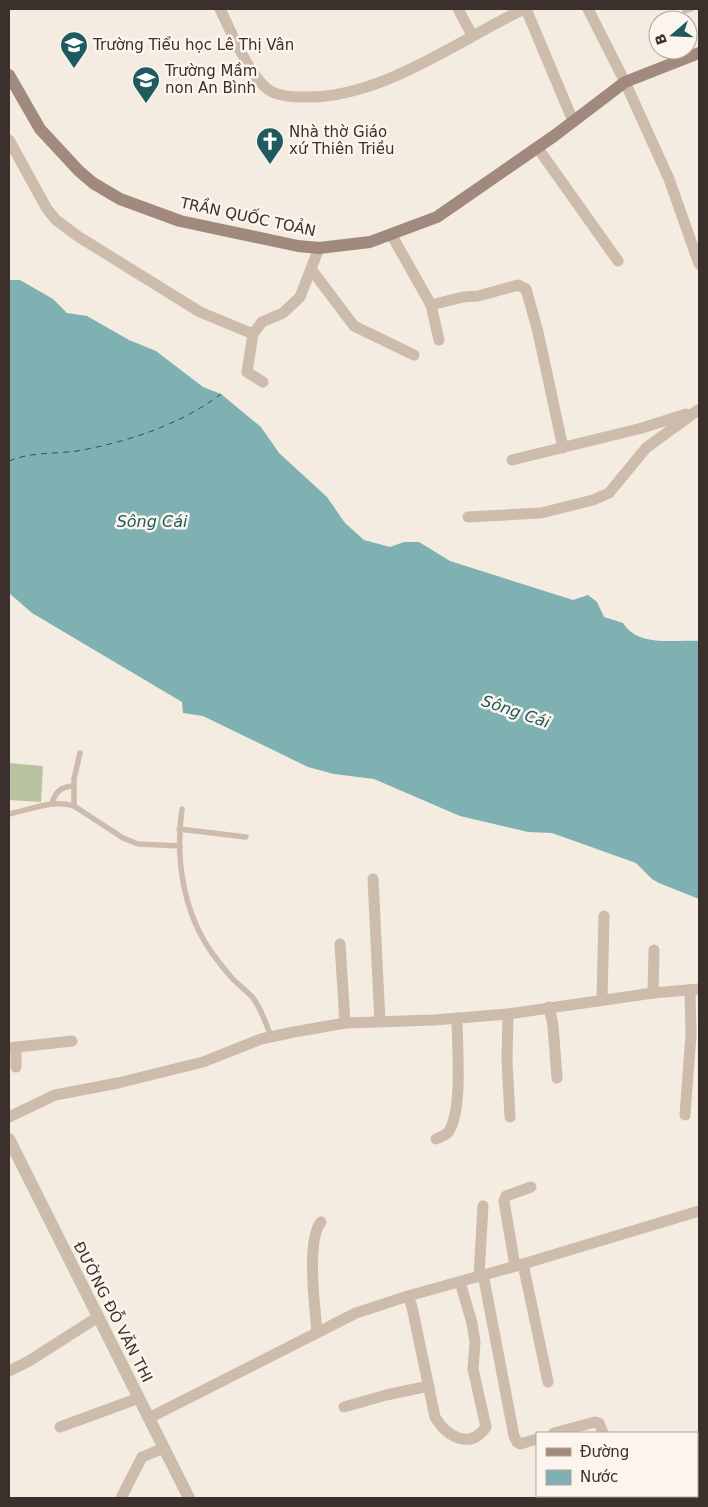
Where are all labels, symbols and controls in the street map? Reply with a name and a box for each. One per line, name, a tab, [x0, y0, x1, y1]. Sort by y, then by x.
north arrow	[648, 10, 698, 60]
school or university icon: Trường Tiểu học Lê Thị Vân	[59, 30, 89, 69]
text: B	[651, 32, 670, 47]
place label: Trường Tiểu học Lê Thị Vân	[92, 36, 294, 54]
place label: Trường Mầm non An Bình	[164, 62, 257, 97]
school or university icon: Trường Mầm non An Bình	[131, 65, 161, 104]
place label: Nhà thờ Giáo xứ Thiên Triều	[289, 123, 395, 158]
church icon: Nhà thờ Giáo xứ Thiên Triều	[255, 126, 285, 165]
street label: TRẦN QUỐC TOẢN	[178, 191, 318, 240]
water label: Sông Cái	[117, 512, 188, 531]
water label: Sông Cái	[479, 691, 553, 732]
street label: ĐƯỜNG ĐỖ VĂN THI	[70, 1237, 159, 1385]
legend	[536, 1432, 698, 1497]
text: Đường	[580, 1443, 629, 1461]
text: Nước	[580, 1468, 618, 1486]

